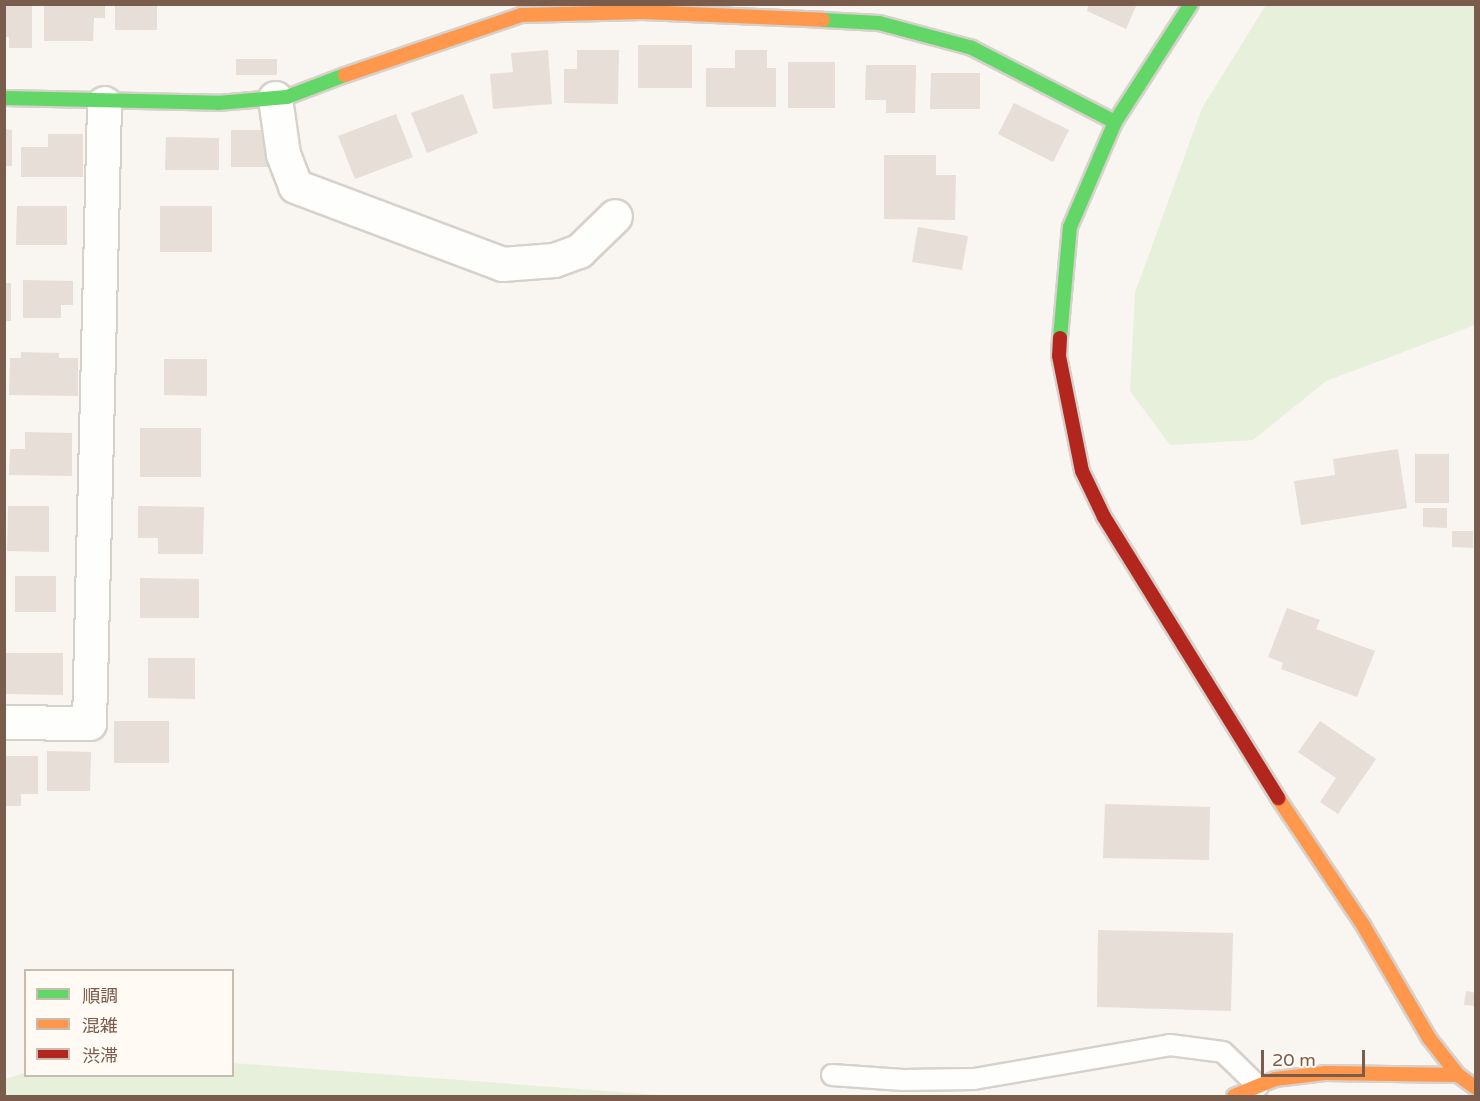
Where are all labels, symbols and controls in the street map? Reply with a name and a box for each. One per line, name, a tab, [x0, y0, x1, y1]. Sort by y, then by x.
legend	[24, 969, 234, 1077]
text: 順調	[82, 985, 118, 1007]
text: 混雑	[82, 1015, 118, 1037]
scale bar	[1264, 1038, 1368, 1076]
text: 渋滞	[82, 1045, 118, 1067]
text: 20 m	[1272, 1049, 1316, 1071]

